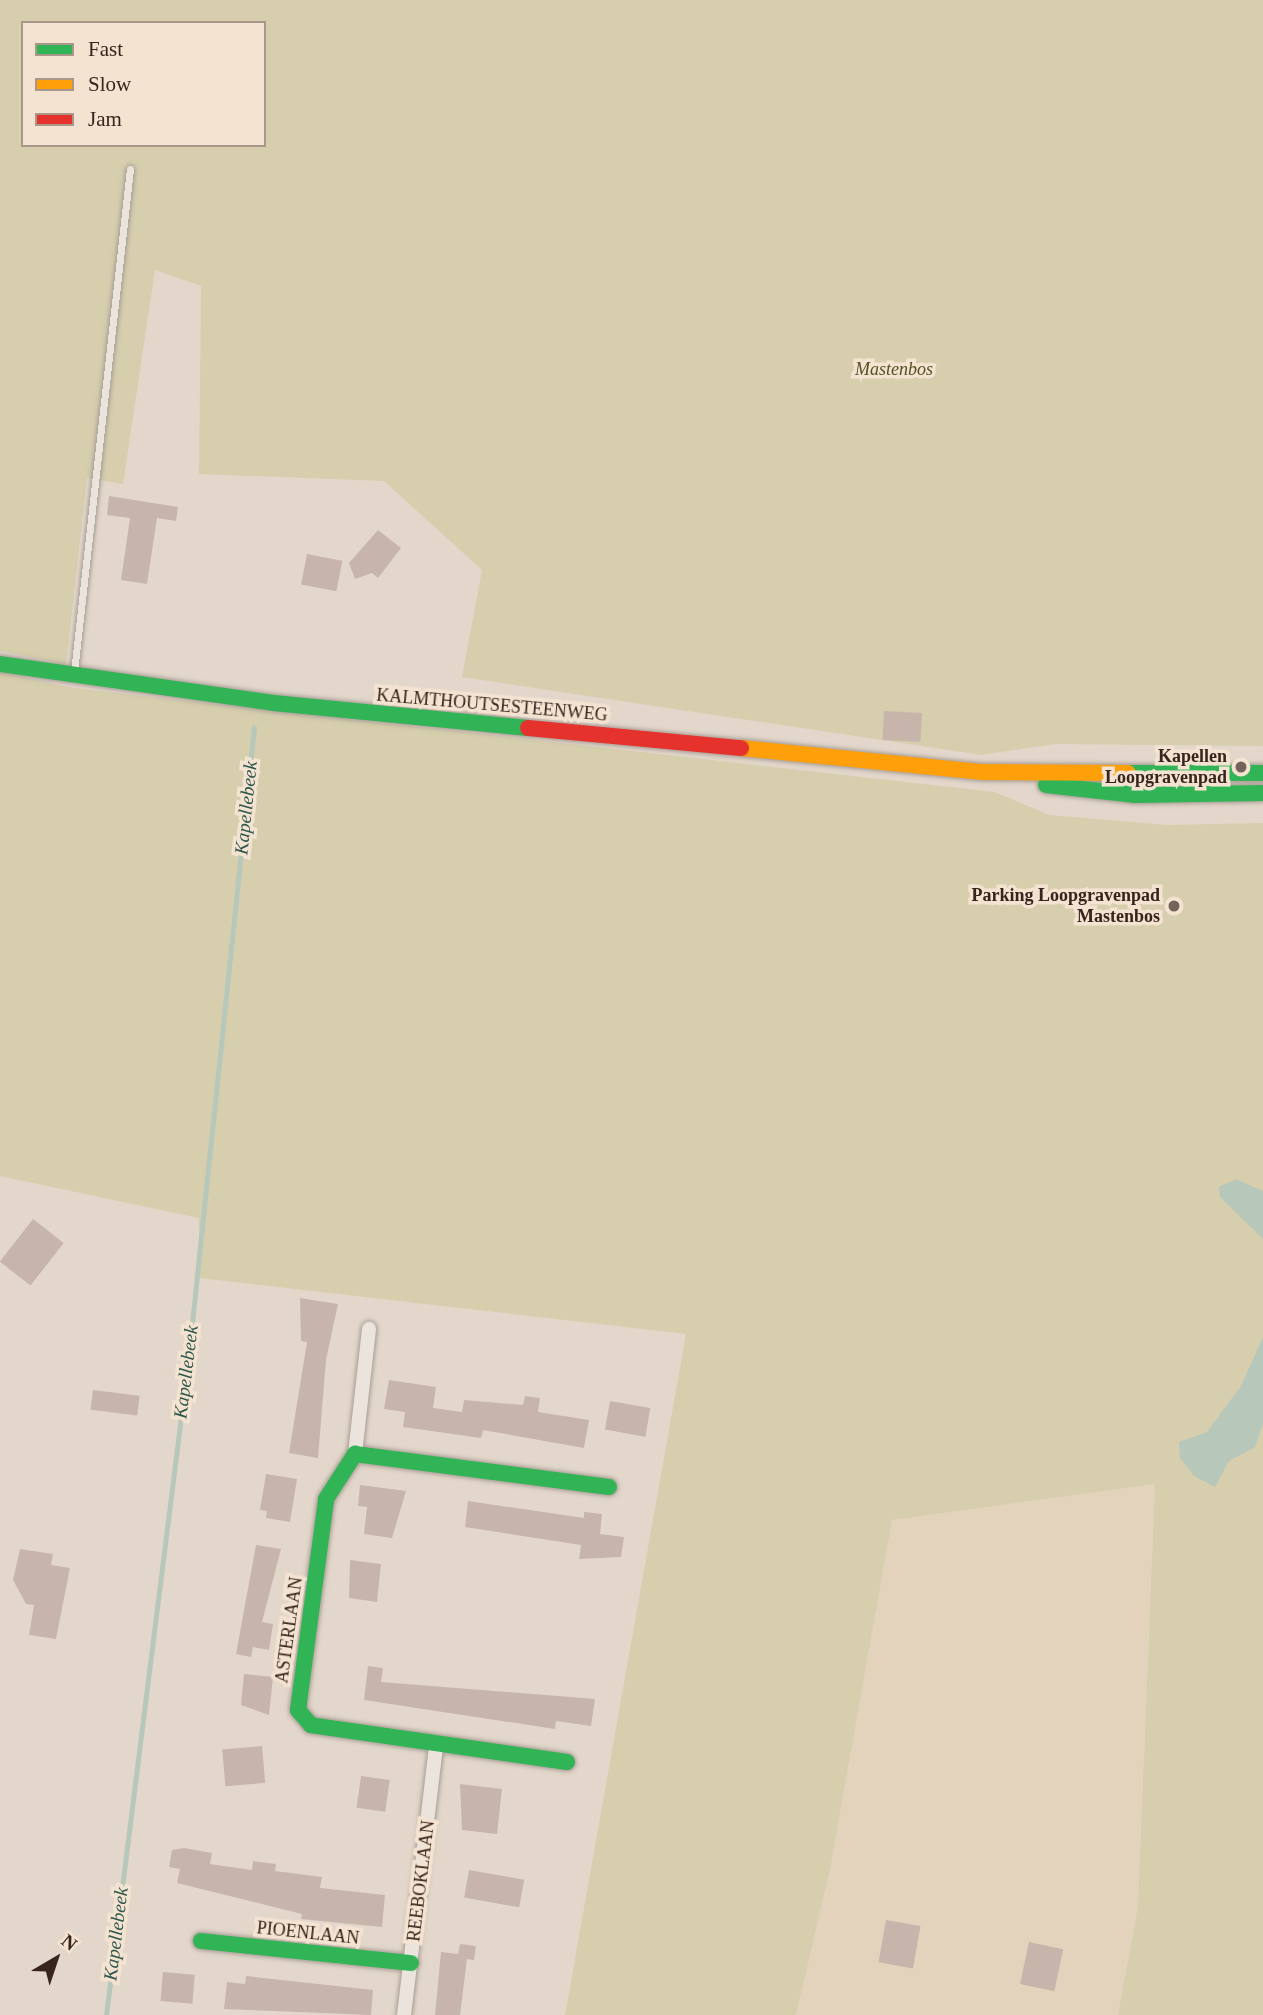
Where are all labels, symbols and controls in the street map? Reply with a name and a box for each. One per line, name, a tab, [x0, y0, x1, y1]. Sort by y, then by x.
legend	[21, 21, 266, 147]
text: Fast	[88, 37, 123, 61]
text: Slow	[88, 72, 131, 96]
text: Jam	[88, 107, 122, 131]
park label: Mastenbos	[855, 358, 933, 380]
street label: KALMTHOUTSESTEENWEG	[376, 684, 608, 726]
place label: Kapellen Loopgravenpad	[1105, 746, 1227, 788]
marker: Kapellen Loopgravenpad	[1233, 759, 1249, 775]
water label: Kapellebeek	[230, 760, 262, 856]
place label: Parking Loopgravenpad Mastenbos	[971, 885, 1160, 928]
marker: Parking Loopgravenpad Mastenbos	[1166, 898, 1182, 914]
water label: Kapellebeek	[169, 1324, 203, 1420]
street label: ASTERLAAN	[271, 1576, 307, 1684]
street label: REEBOKLAAN	[403, 1819, 439, 1943]
water label: Kapellebeek	[99, 1886, 133, 1982]
street label: PIOENLAAN	[256, 1917, 360, 1949]
north arrow	[21, 1924, 91, 1994]
text: N	[58, 1930, 81, 1955]

